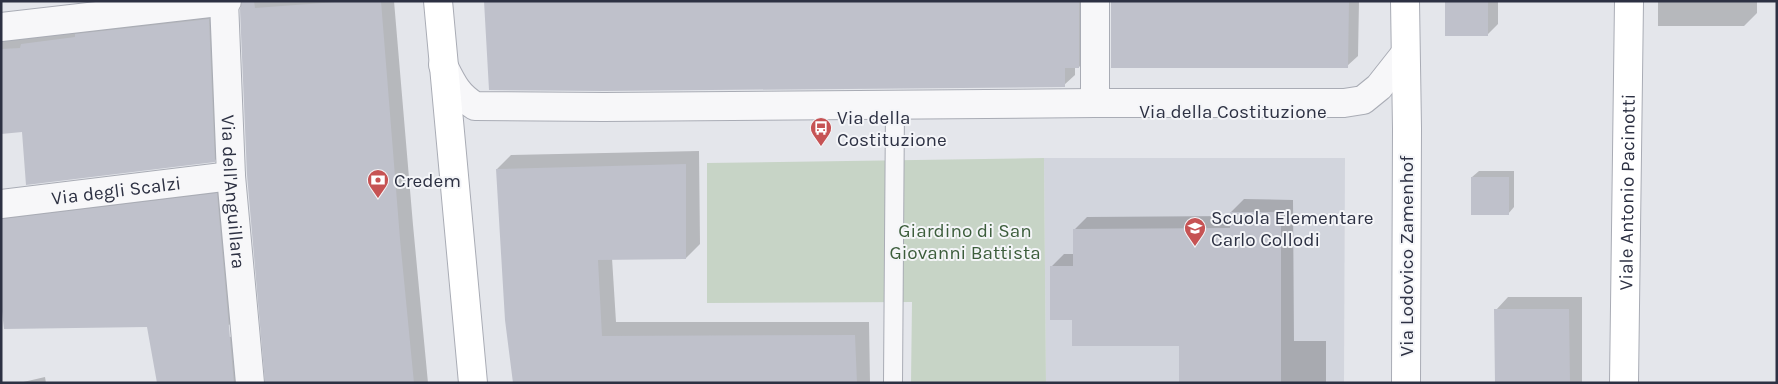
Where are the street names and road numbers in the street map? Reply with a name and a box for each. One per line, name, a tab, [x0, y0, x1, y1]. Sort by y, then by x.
street label: Viale Antonio Pacinotti	[1615, 94, 1640, 291]
street label: Via della Costituzione	[1139, 101, 1327, 123]
street label: Via dell'Anguillara	[217, 114, 249, 270]
street label: Via Lodovico Zamenhof	[1396, 155, 1418, 357]
street label: Via degli Scalzi	[50, 172, 182, 210]

